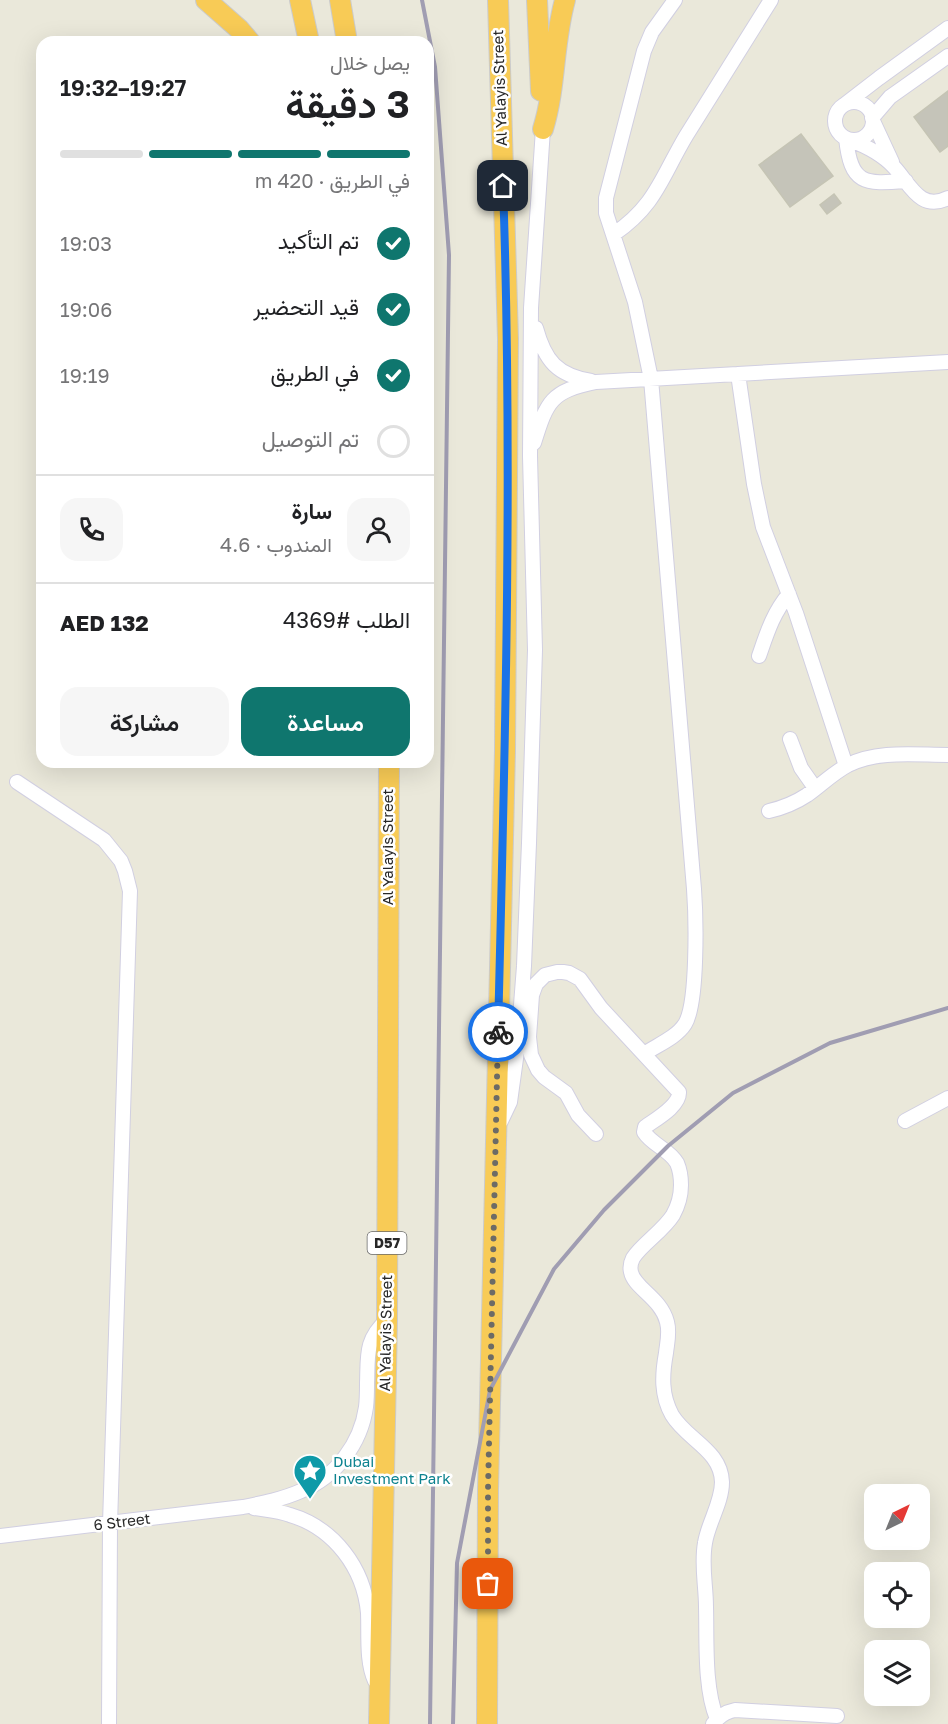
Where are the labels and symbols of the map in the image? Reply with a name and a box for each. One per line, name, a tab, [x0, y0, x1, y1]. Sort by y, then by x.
street label: Al Yalayis Street	[488, 29, 510, 147]
pin	[477, 160, 528, 211]
street label: Al Yalayis Street	[378, 789, 396, 905]
courier	[468, 1002, 528, 1062]
road number: D57	[368, 1232, 406, 1254]
street label: Al Yalayis Street	[375, 1274, 395, 1391]
place label: Dubai Investment Park	[333, 1452, 451, 1487]
place icon: Dubai Investment Park	[292, 1453, 328, 1500]
north arrow	[864, 1484, 930, 1550]
street label: 6 Street	[92, 1509, 151, 1533]
pin	[462, 1558, 513, 1609]

